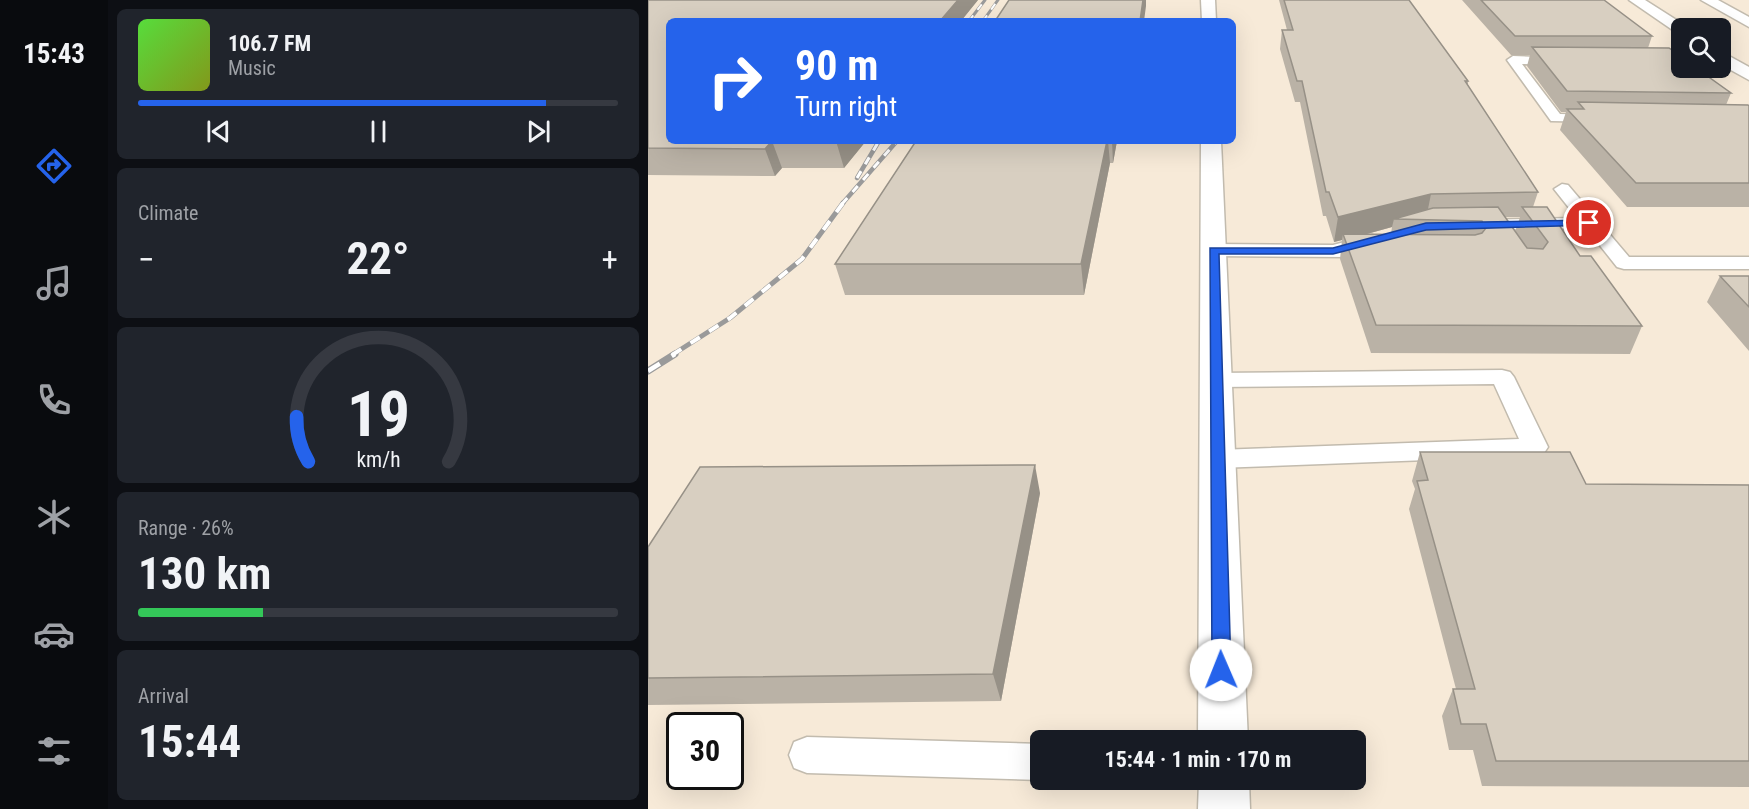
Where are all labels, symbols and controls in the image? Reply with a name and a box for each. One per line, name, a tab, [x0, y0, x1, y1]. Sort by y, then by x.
map controls	[1671, 18, 1731, 78]
button: search	[1671, 18, 1731, 78]
text: 106.7 FM	[228, 31, 311, 56]
text: 15:43	[23, 38, 85, 70]
text: 90 m	[795, 41, 878, 90]
icon: right	[696, 42, 774, 120]
text: Music	[228, 56, 276, 80]
text: Turn right	[795, 91, 897, 123]
icon: previous	[202, 115, 235, 148]
icon: pause	[362, 115, 395, 148]
icon: next	[522, 115, 555, 148]
icon: directions	[33, 145, 75, 187]
pin	[1563, 197, 1614, 248]
text: Climate	[138, 201, 198, 225]
icon: arrive	[1572, 206, 1605, 239]
text: 22°	[347, 232, 410, 285]
text: −	[138, 240, 155, 279]
text: +	[602, 240, 618, 279]
icon: music	[33, 262, 75, 304]
text: 19	[346, 378, 410, 451]
icon: phone	[33, 379, 75, 421]
text: km/h	[356, 447, 400, 472]
icon: climate	[33, 496, 75, 538]
text: Range · 26%	[138, 516, 234, 540]
text: 130 km	[138, 547, 271, 600]
icon: car	[33, 613, 75, 655]
position arrow	[1189, 638, 1253, 702]
text: Arrival	[138, 684, 189, 708]
speed limit sign: 30	[666, 712, 744, 790]
text: 15:44	[138, 715, 241, 768]
icon: filters	[33, 730, 75, 772]
text: 15:44 · 1 min · 170 m	[1105, 747, 1291, 772]

